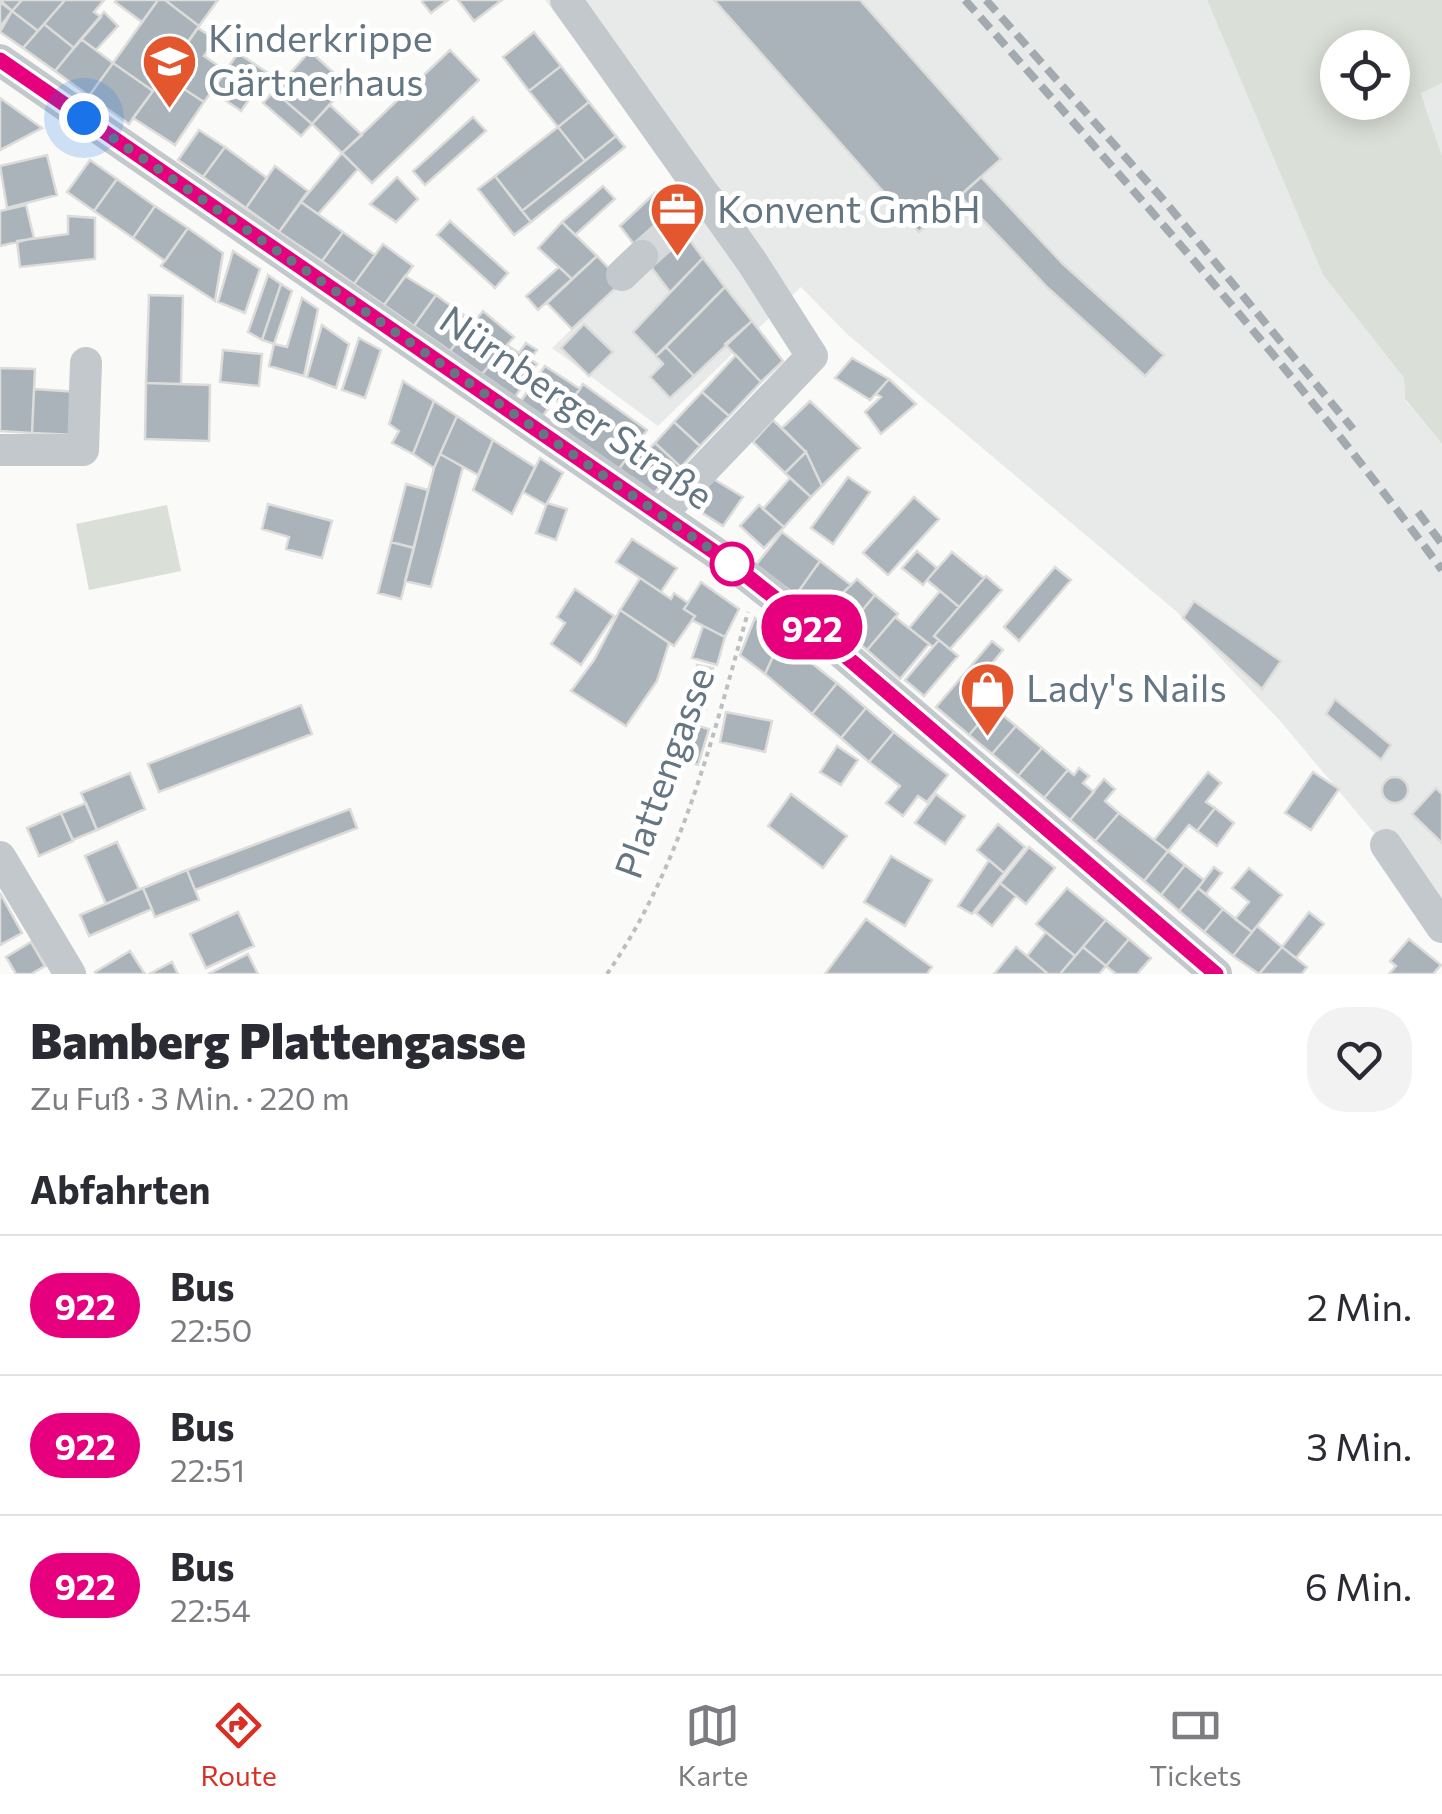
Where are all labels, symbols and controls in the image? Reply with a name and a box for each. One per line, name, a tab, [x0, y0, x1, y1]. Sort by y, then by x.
place label: Kinderkrippe Gärtnerhaus	[208, 13, 433, 104]
map controls	[1320, 30, 1410, 120]
button: locate	[1320, 30, 1410, 120]
school or university icon: Kinderkrippe Gärtnerhaus	[139, 31, 199, 110]
your location	[59, 93, 109, 143]
office icon: Konvent GmbH	[648, 180, 708, 259]
place label: Konvent GmbH	[717, 184, 981, 231]
street label: Nürnberger Straße	[432, 294, 723, 518]
unlabelled marker	[711, 543, 753, 585]
line badge: 922	[754, 594, 870, 660]
text: 922	[781, 606, 843, 649]
shop icon: Lady's Nails	[957, 659, 1017, 738]
street label: Plattengasse	[603, 660, 723, 884]
place label: Lady's Nails	[1026, 663, 1227, 710]
button: heart	[1307, 1007, 1412, 1112]
text: Bamberg Plattengasse	[30, 1010, 526, 1069]
text: Zu Fuß · 3 Min. · 220 m	[30, 1077, 350, 1117]
text: Abfahrten	[30, 1165, 210, 1212]
text: Bus	[170, 1262, 235, 1309]
text: 2 Min.	[1307, 1282, 1412, 1329]
text: 922	[54, 1284, 116, 1327]
text: 22:50	[170, 1309, 252, 1349]
text: Bus	[170, 1402, 235, 1449]
text: 3 Min.	[1306, 1422, 1412, 1469]
text: 922	[54, 1424, 116, 1467]
text: 22:51	[170, 1449, 245, 1489]
text: Bus	[170, 1542, 235, 1589]
text: 6 Min.	[1305, 1562, 1412, 1609]
text: 922	[54, 1564, 116, 1607]
text: 22:54	[170, 1589, 251, 1629]
tab: Route	[200, 1698, 277, 1792]
tab: Karte	[678, 1698, 748, 1792]
tab: Tickets	[1149, 1698, 1242, 1792]

